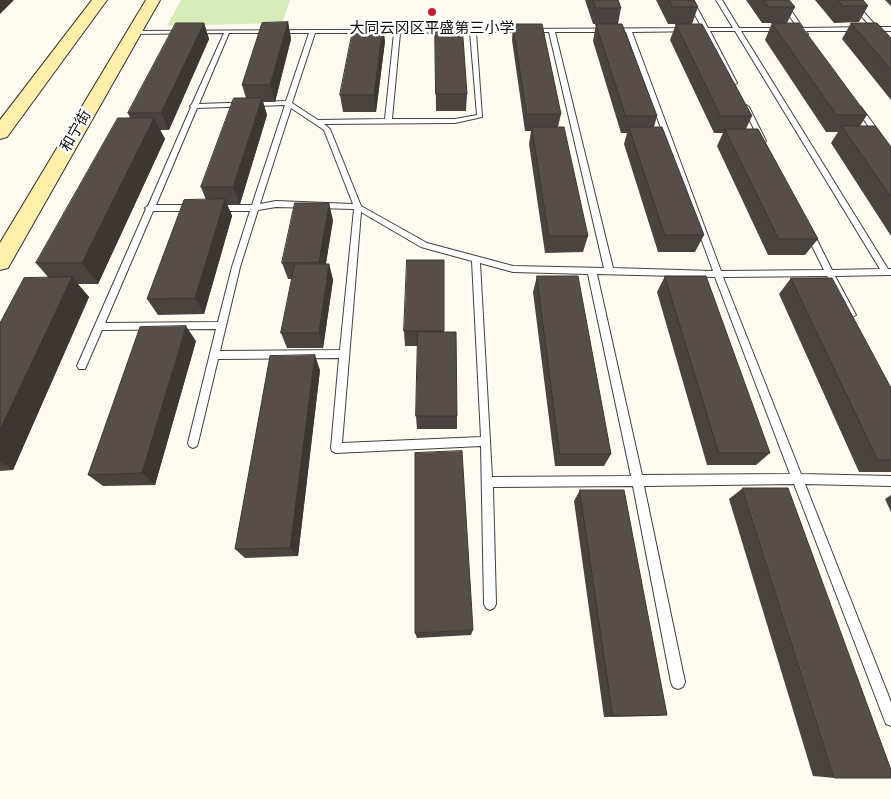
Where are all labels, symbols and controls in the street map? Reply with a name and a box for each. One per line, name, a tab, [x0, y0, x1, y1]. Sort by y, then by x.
marker: 大同云冈区平盛第三小学	[426, 6, 438, 18]
place label: 大同云冈区平盛第三小学	[350, 20, 514, 38]
street label: 和宁街	[57, 107, 95, 155]

